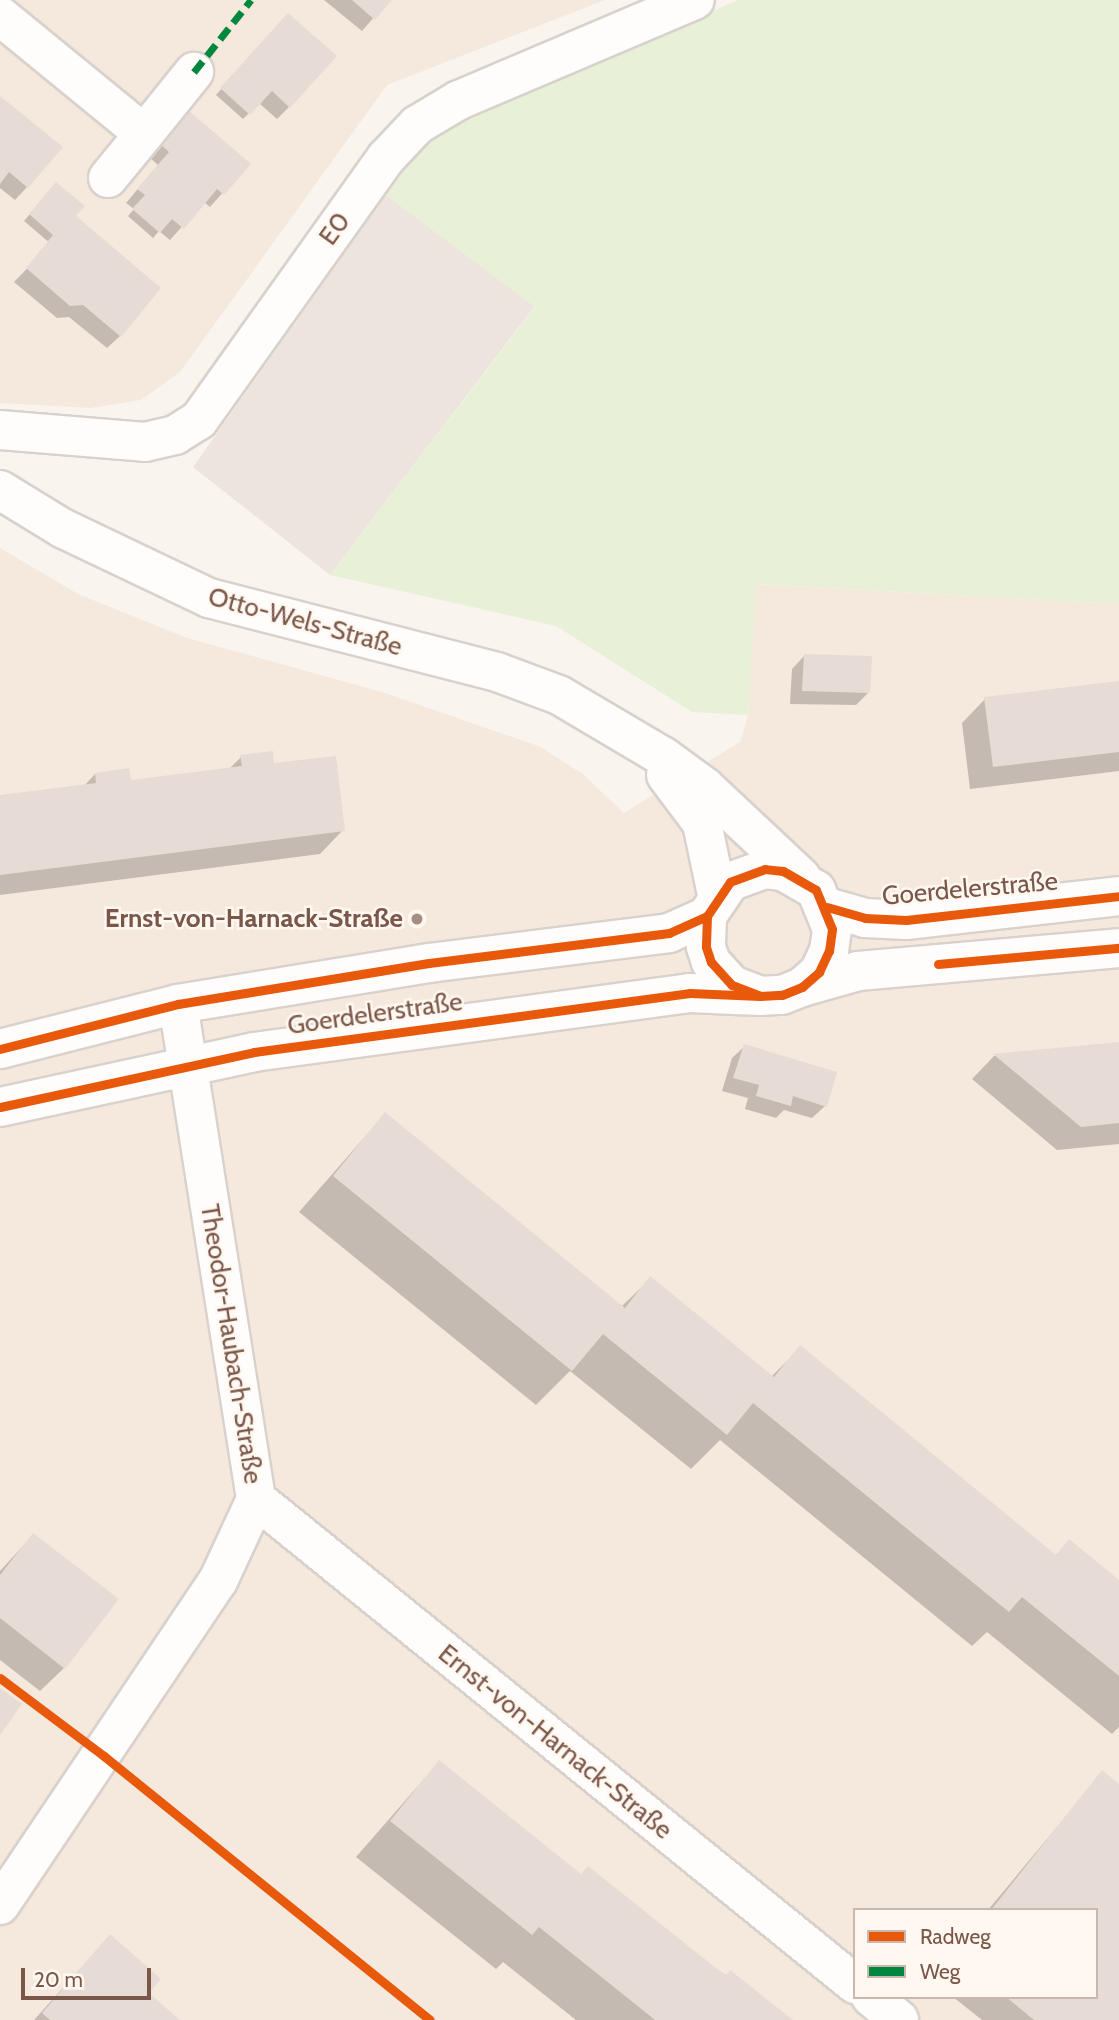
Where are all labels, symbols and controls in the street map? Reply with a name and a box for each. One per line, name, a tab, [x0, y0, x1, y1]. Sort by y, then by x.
street label: E0	[313, 207, 357, 251]
street label: Otto-Wels-Straße	[205, 581, 405, 663]
street label: Goerdelerstraße	[881, 866, 1059, 912]
place label: Ernst-von-Harnack-Straße	[105, 903, 403, 935]
marker: Ernst-von-Harnack-Straße	[409, 911, 425, 927]
street label: Goerdelerstraße	[286, 986, 464, 1042]
street label: Theodor-Haubach-Straße	[193, 1202, 269, 1486]
street label: Ernst-von-Harnack-Straße	[432, 1638, 678, 1846]
legend	[853, 1908, 1098, 1999]
text: Radweg	[920, 1924, 991, 1949]
scale bar	[24, 1954, 154, 1998]
text: Weg	[920, 1959, 960, 1984]
text: 20 m	[34, 1967, 83, 1992]

